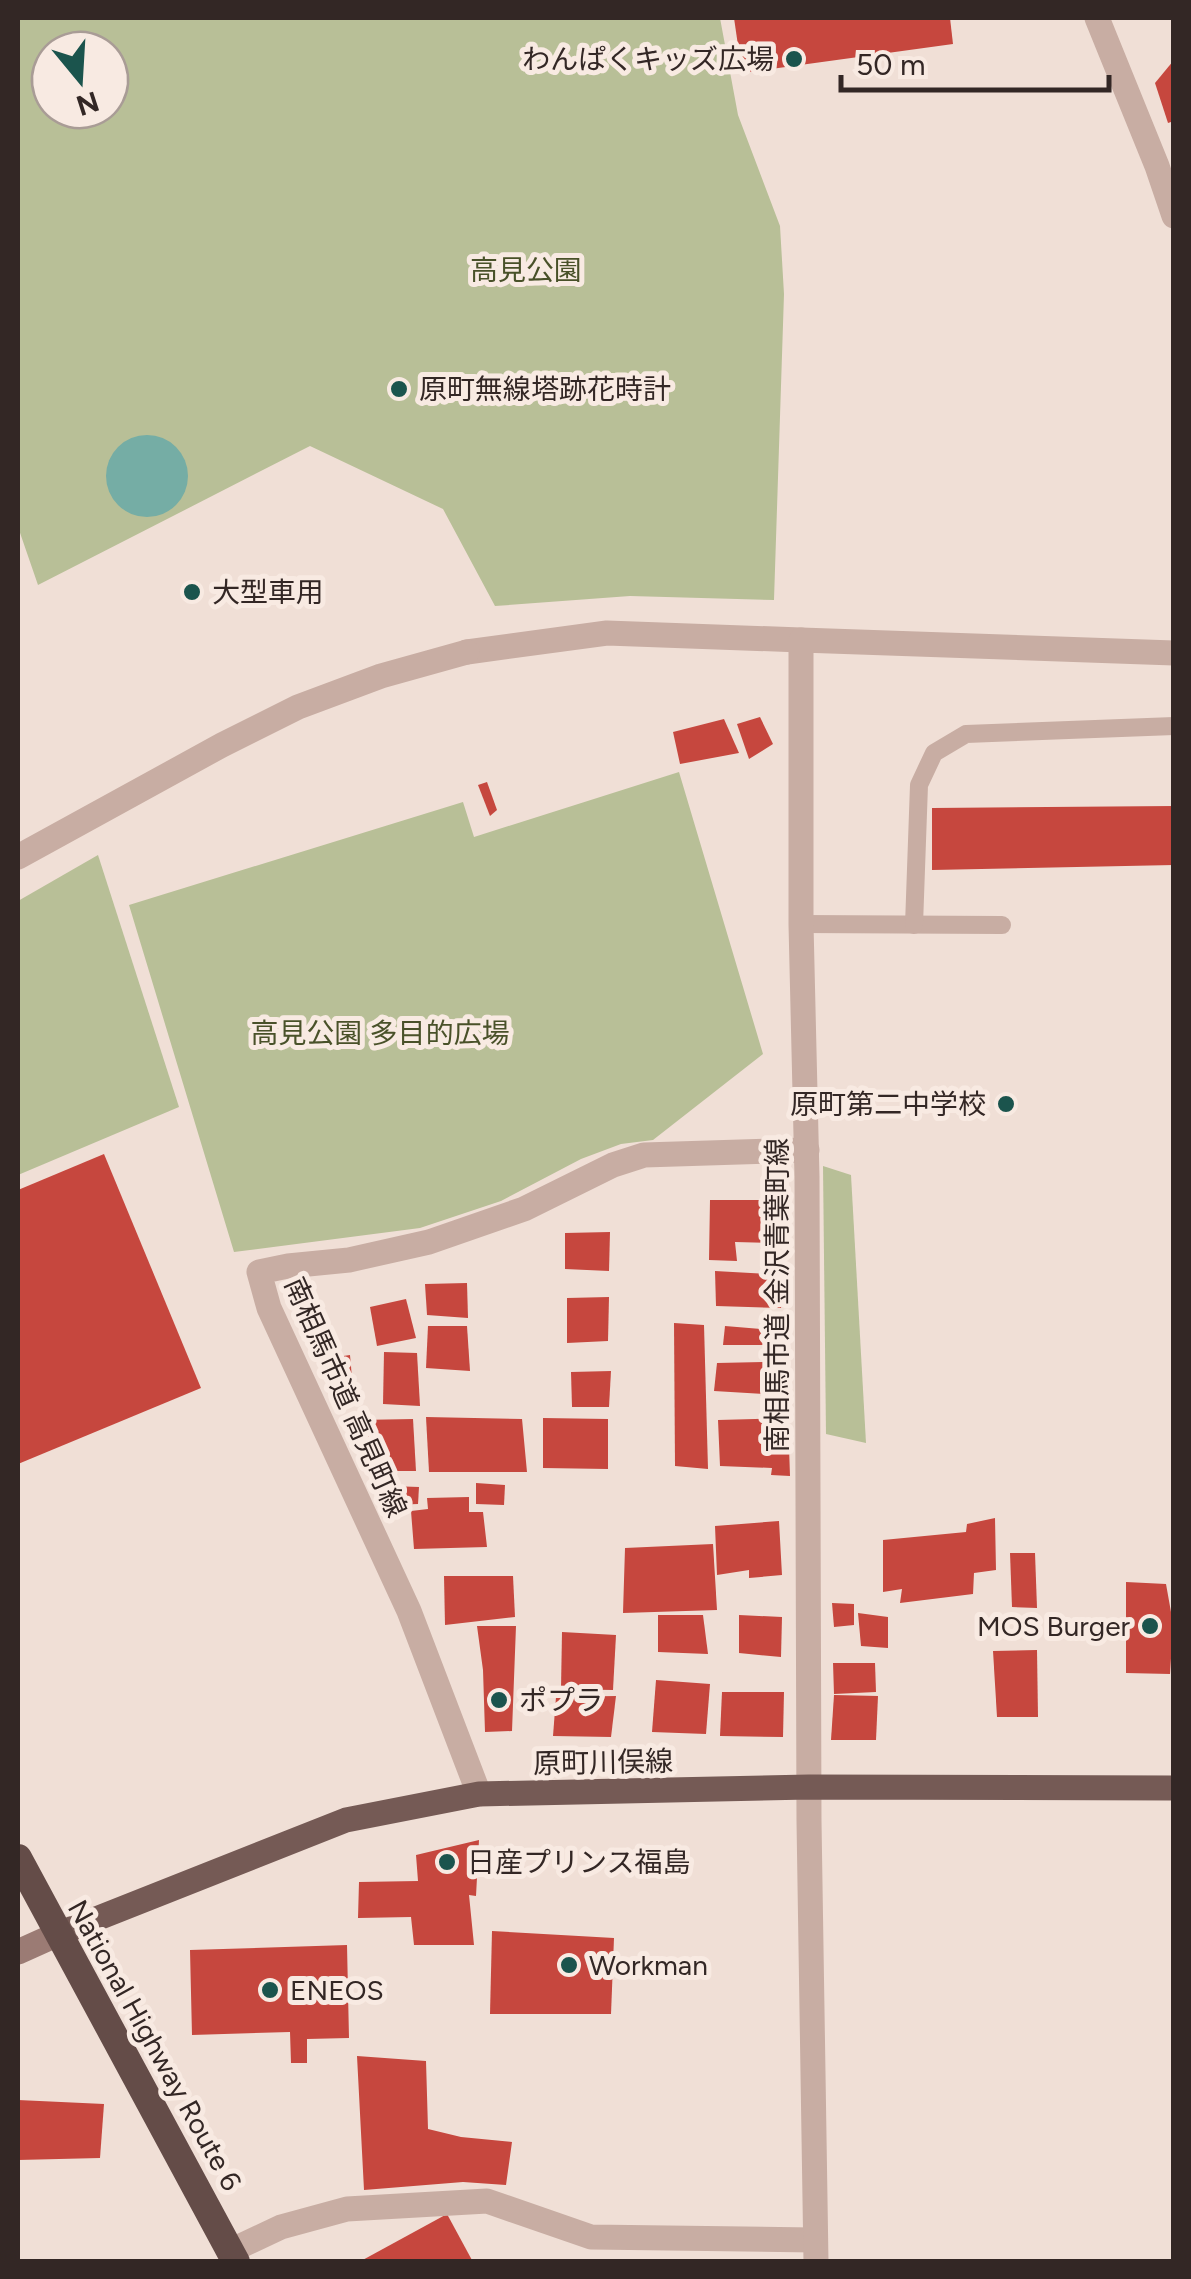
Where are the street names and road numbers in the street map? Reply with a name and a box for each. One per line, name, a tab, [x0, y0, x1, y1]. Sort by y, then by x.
street label: 南相馬市道 金沢青葉町線	[760, 1138, 794, 1452]
street label: 南相馬市道 高見町線	[278, 1272, 414, 1522]
street label: 原町川俣線	[533, 1744, 673, 1780]
street label: National Highway Route 6	[61, 1894, 249, 2196]

